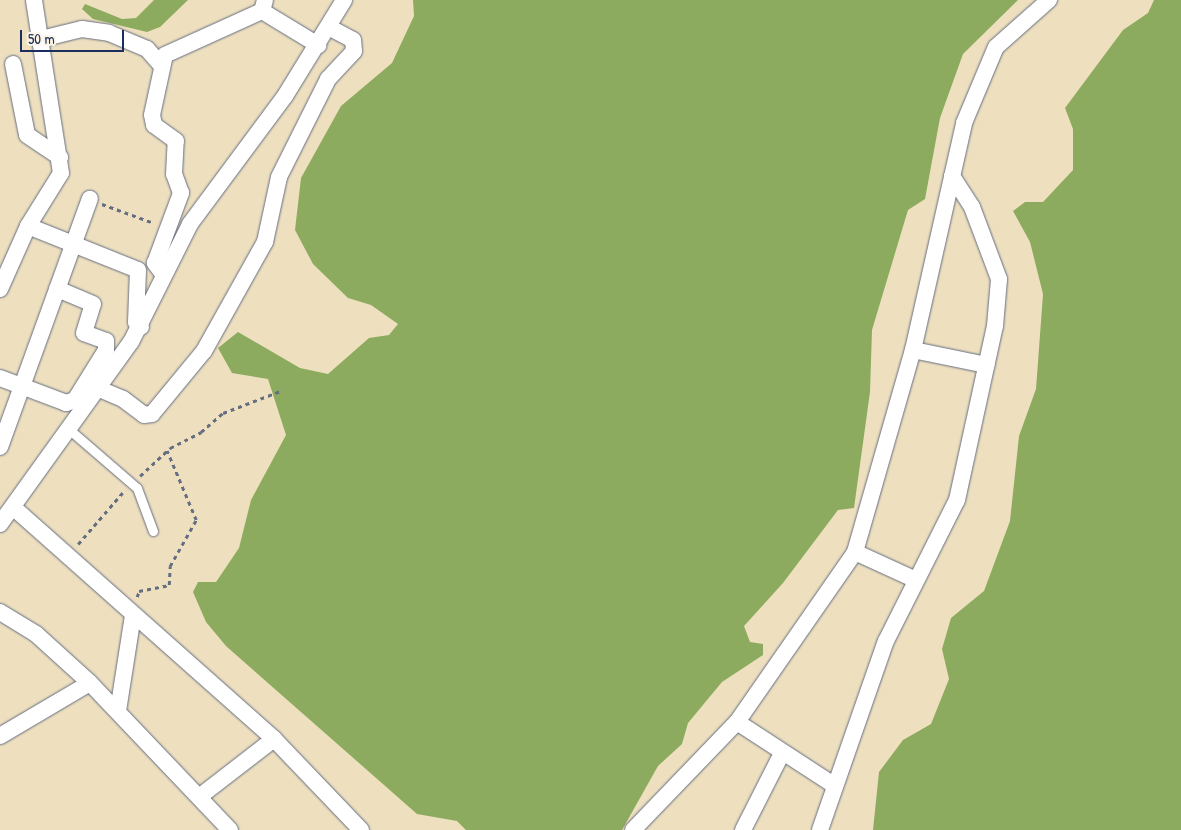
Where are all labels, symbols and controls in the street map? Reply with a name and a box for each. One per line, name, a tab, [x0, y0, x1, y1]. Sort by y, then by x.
scale bar	[22, 20, 126, 52]
text: 50 m	[28, 28, 55, 49]

